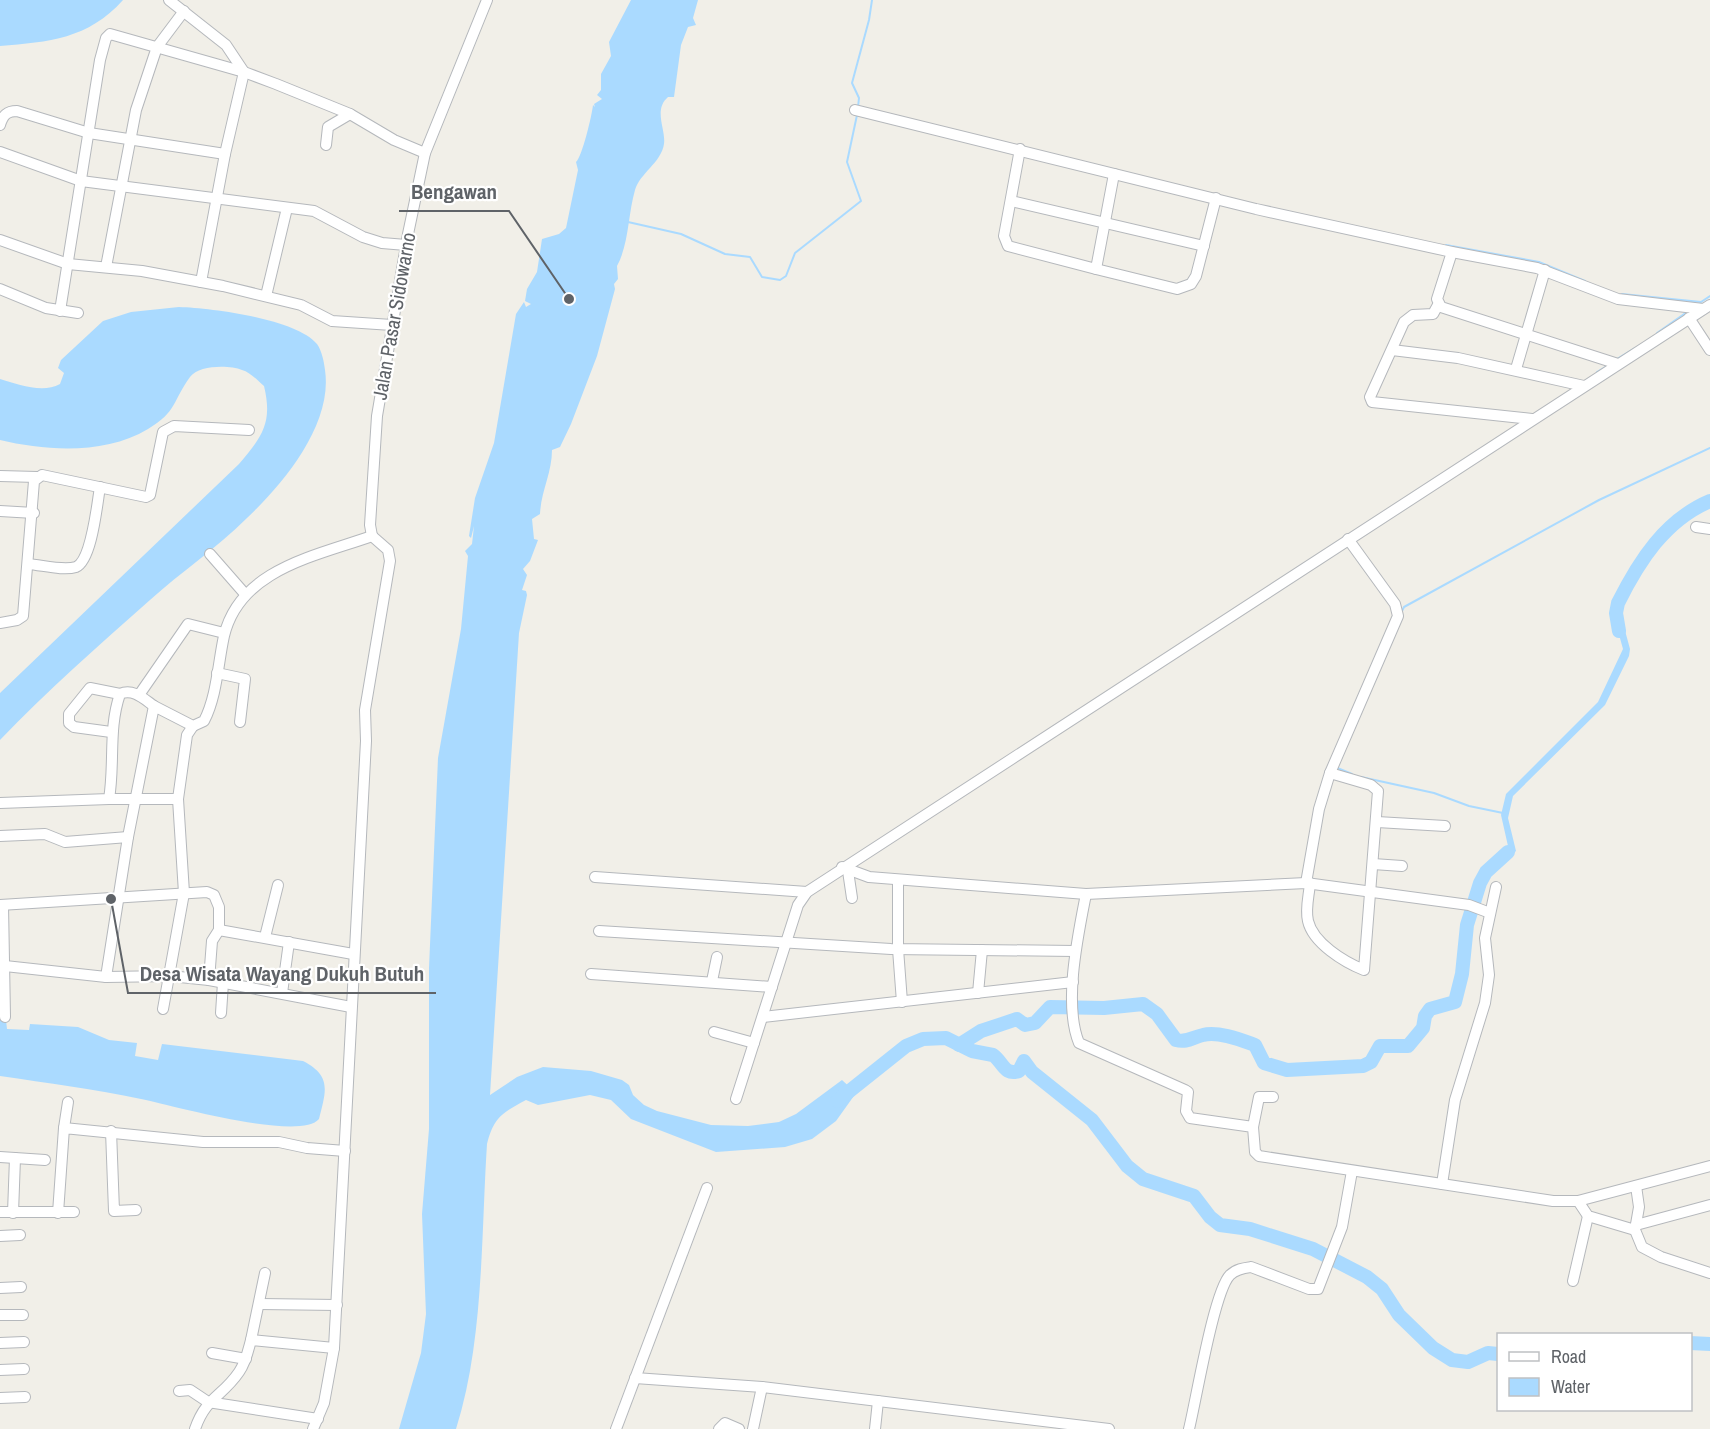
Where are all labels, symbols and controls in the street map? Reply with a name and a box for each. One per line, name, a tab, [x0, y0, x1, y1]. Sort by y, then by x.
callout: Bengawan	[399, 172, 509, 211]
text: Bengawan	[411, 177, 497, 206]
street label: Jalan Pasar Sidowarno	[365, 230, 422, 402]
callout: Desa Wisata Wayang Dukuh Butuh	[128, 954, 436, 993]
text: Desa Wisata Wayang Dukuh Butuh	[140, 959, 424, 988]
legend	[1497, 1333, 1692, 1411]
text: Road	[1551, 1344, 1586, 1369]
text: Water	[1551, 1374, 1590, 1399]

